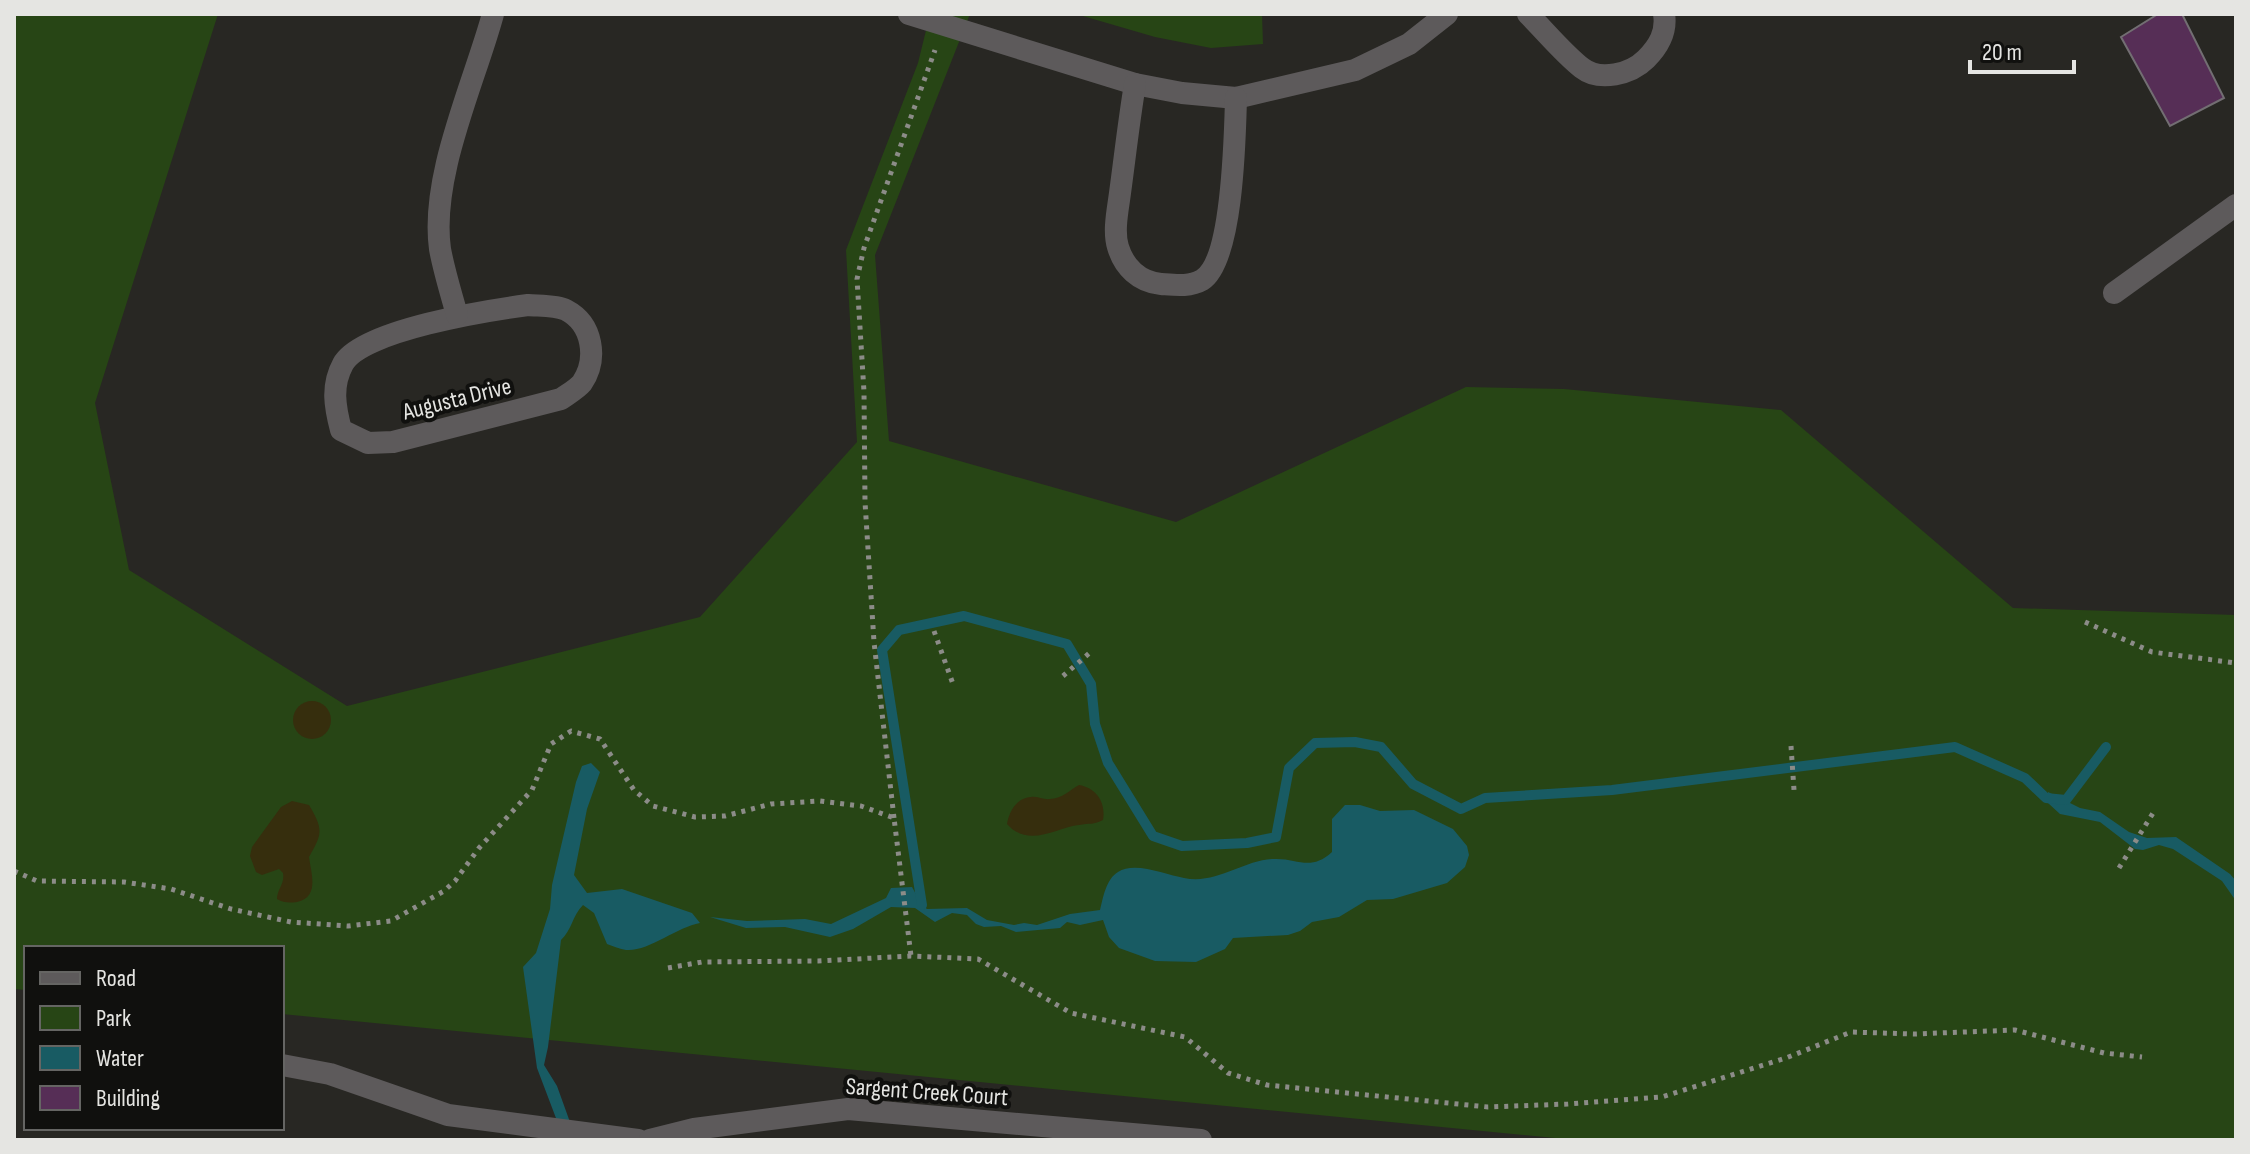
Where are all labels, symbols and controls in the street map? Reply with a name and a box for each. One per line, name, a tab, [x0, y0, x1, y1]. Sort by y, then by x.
scale bar	[1970, 24, 2074, 74]
text: 20 m	[1982, 38, 2022, 67]
street label: Augusta Drive	[399, 372, 514, 427]
legend	[24, 946, 284, 1130]
text: Road	[96, 964, 136, 993]
text: Park	[96, 1004, 131, 1033]
text: Water	[96, 1044, 144, 1073]
street label: Sargent Creek Court	[845, 1072, 1009, 1112]
text: Building	[96, 1084, 160, 1113]

